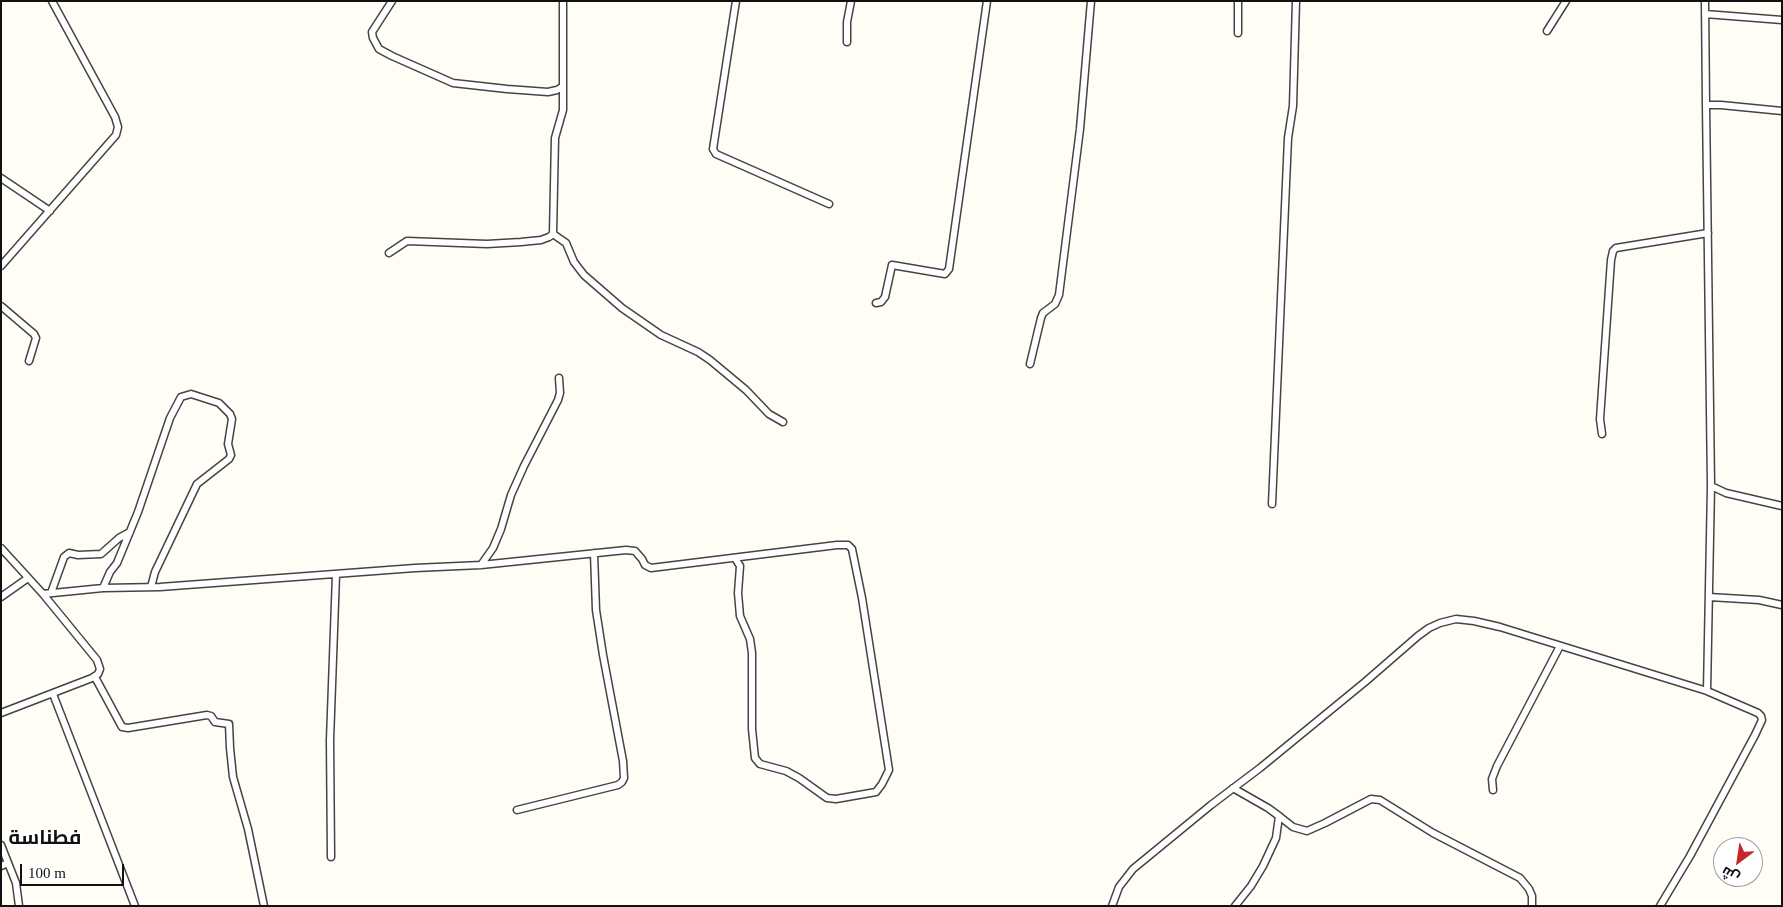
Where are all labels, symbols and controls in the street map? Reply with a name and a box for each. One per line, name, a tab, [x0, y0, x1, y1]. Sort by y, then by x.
district label: فطناسة	[9, 827, 81, 851]
north arrow	[1713, 837, 1763, 887]
scale bar	[22, 854, 126, 886]
text: ش	[1719, 863, 1742, 885]
text: 100 m	[28, 865, 66, 881]

